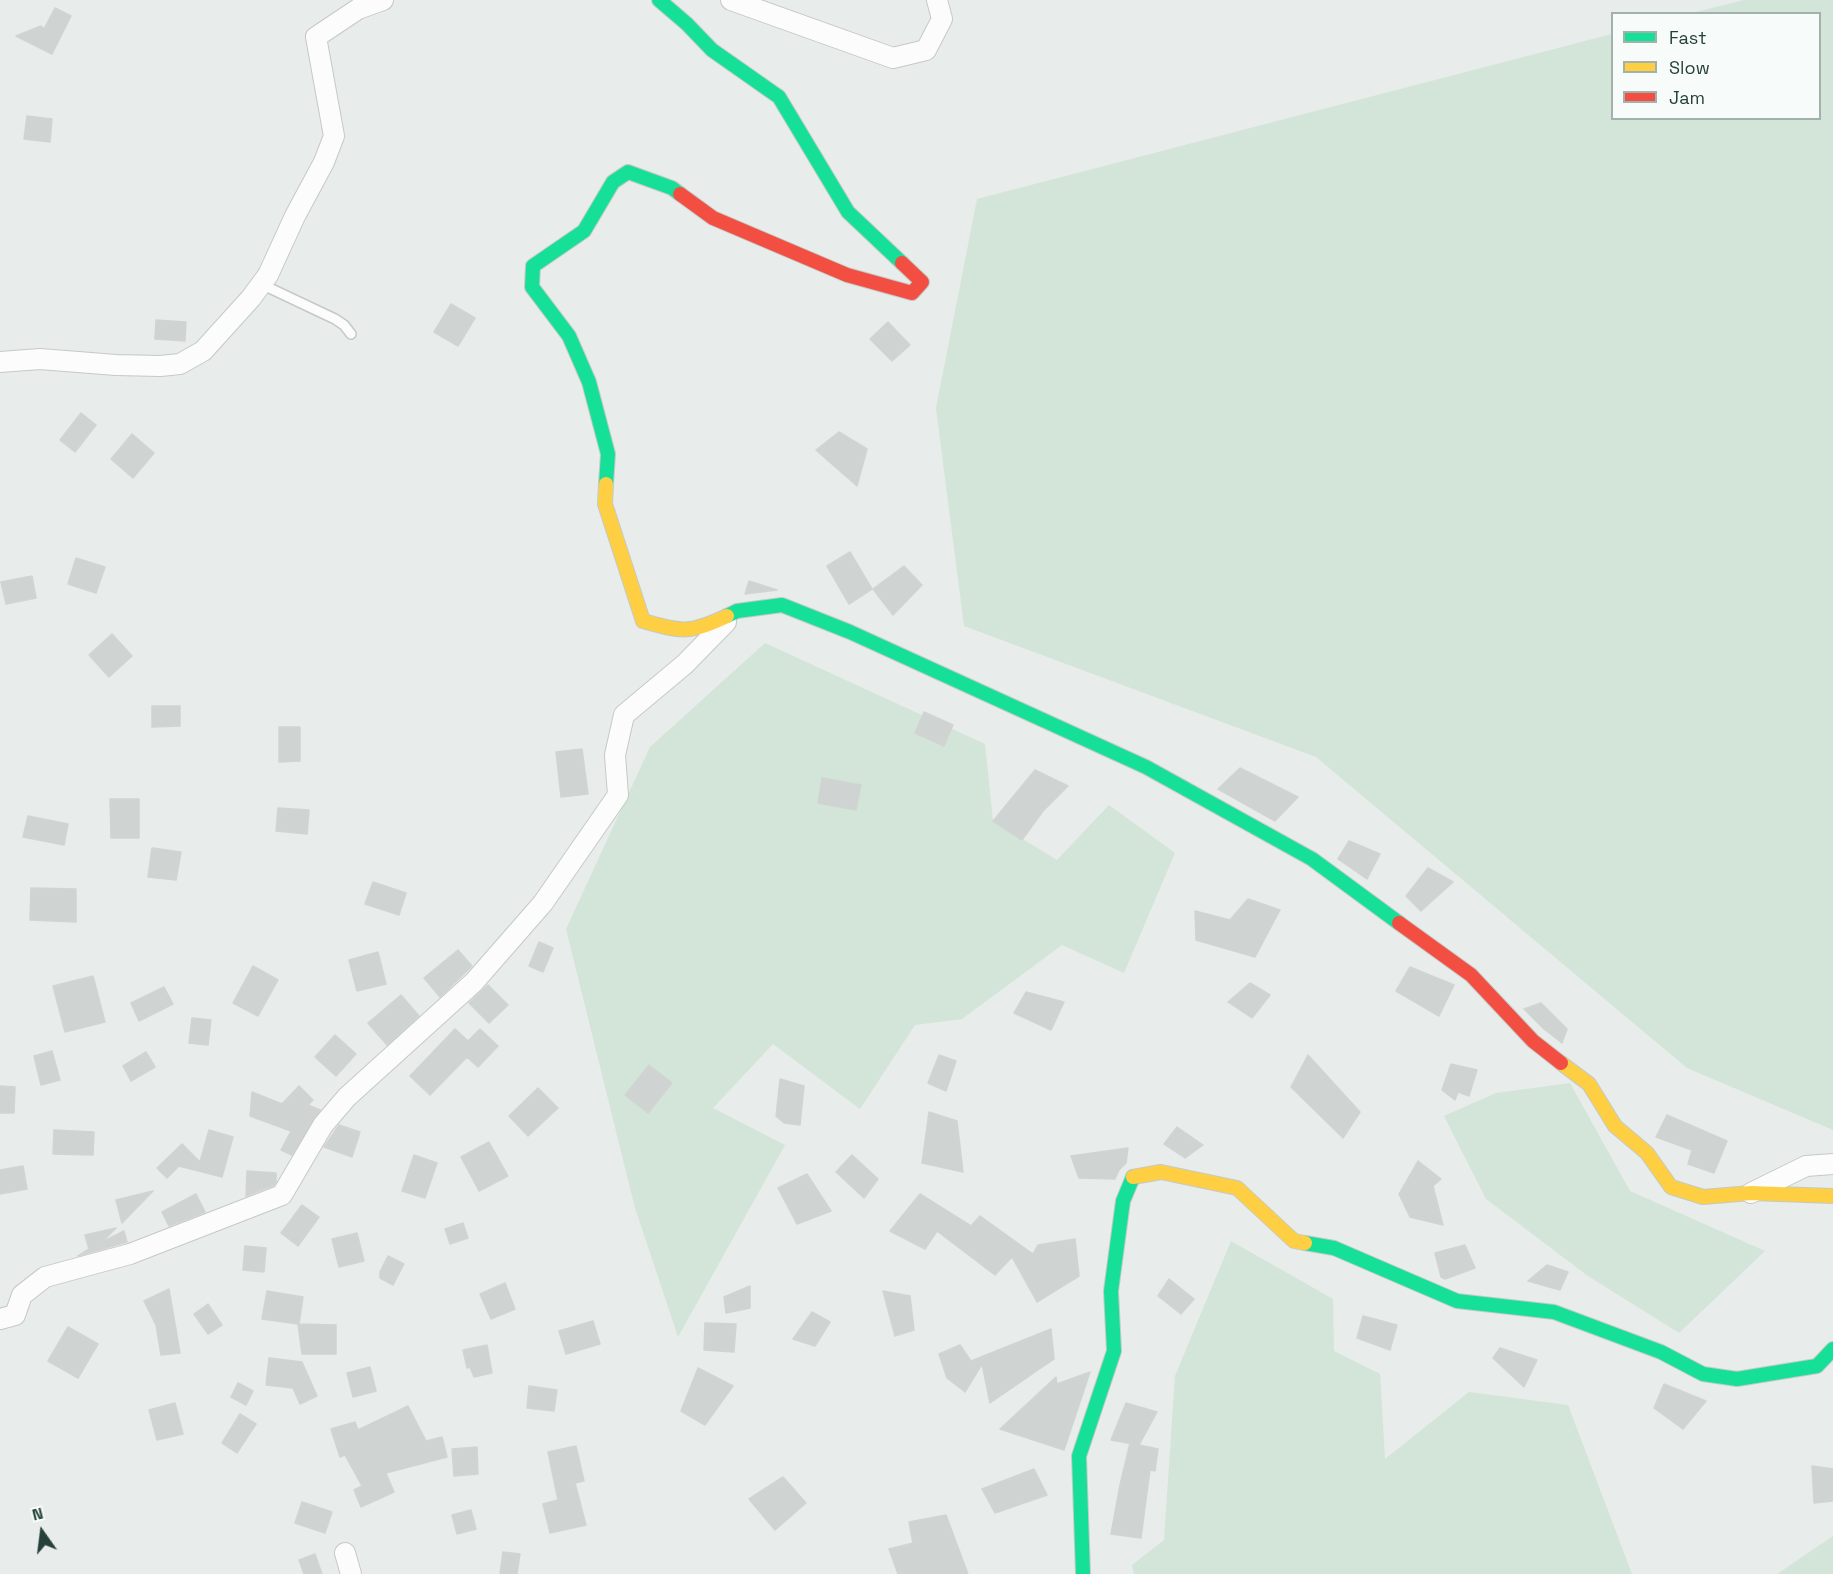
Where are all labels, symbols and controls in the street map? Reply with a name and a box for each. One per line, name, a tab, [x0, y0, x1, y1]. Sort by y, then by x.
legend	[1611, 12, 1821, 120]
text: Fast	[1669, 26, 1706, 49]
text: Slow	[1669, 56, 1710, 79]
text: Jam	[1669, 86, 1705, 109]
north arrow	[12, 1502, 72, 1562]
text: N	[30, 1503, 45, 1526]

